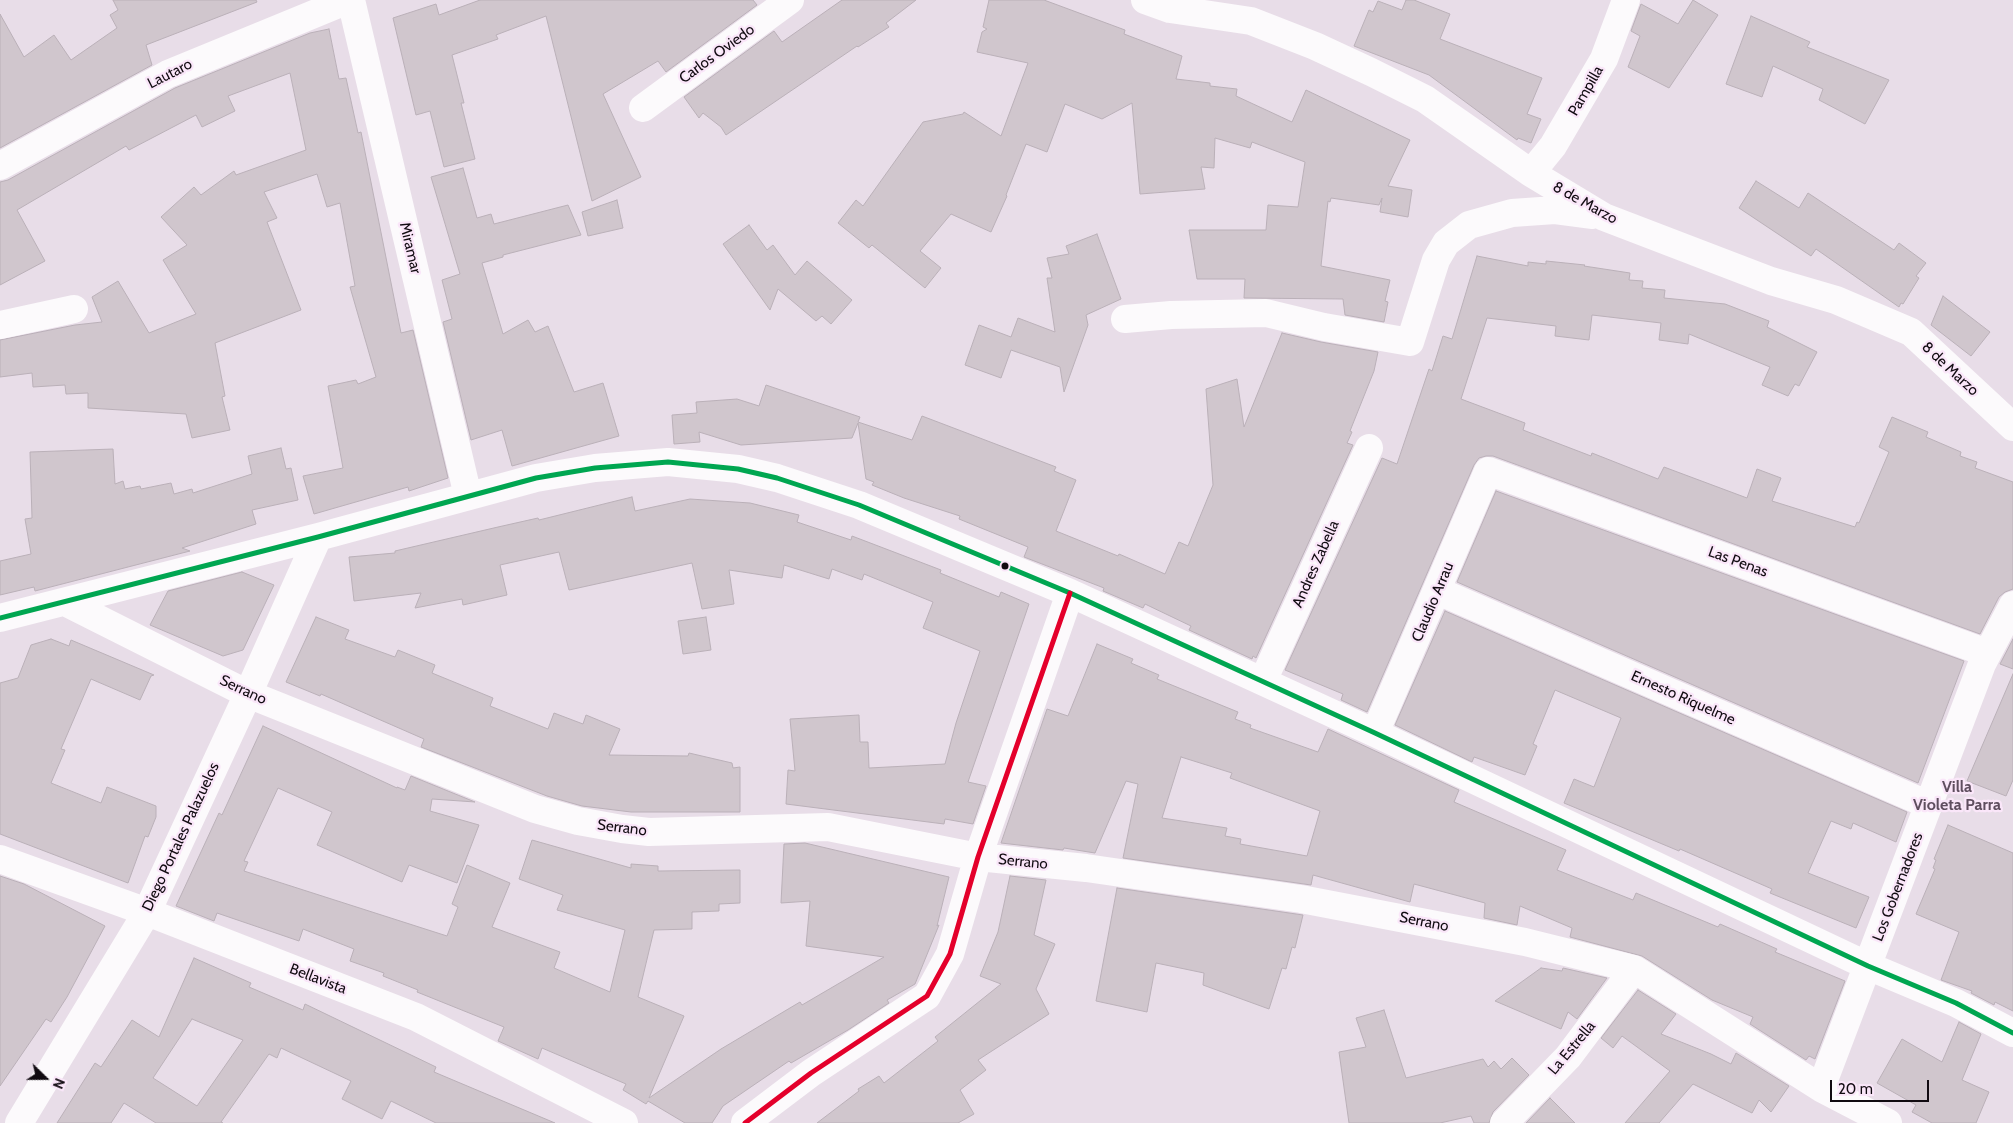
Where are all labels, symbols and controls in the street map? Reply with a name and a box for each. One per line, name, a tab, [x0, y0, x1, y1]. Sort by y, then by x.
street label: Carlos Oviedo	[676, 21, 758, 87]
street label: Lautaro	[145, 55, 195, 93]
street label: Pampilla	[1565, 63, 1607, 119]
street label: 8 de Marzo	[1550, 178, 1620, 228]
street label: Miramar	[395, 221, 425, 275]
street label: 8 de Marzo	[1918, 338, 1982, 400]
street label: Andres Zabella	[1289, 518, 1343, 610]
street label: Las Penas	[1706, 543, 1770, 581]
street label: Claudio Arrau	[1408, 560, 1458, 644]
unlabelled marker	[1000, 561, 1010, 571]
street label: Ernesto Riquelme	[1628, 667, 1738, 729]
street label: Serrano	[217, 671, 269, 709]
street label: Diego Portales Palazuelos	[139, 760, 223, 914]
district label: Villa Violeta Parra	[1913, 777, 2001, 815]
street label: Serrano	[596, 816, 648, 840]
street label: Los Gobernadores	[1869, 830, 1927, 944]
street label: Serrano	[997, 850, 1049, 874]
street label: Serrano	[1398, 908, 1450, 936]
street label: Bellavista	[287, 960, 349, 998]
street label: La Estrella	[1545, 1018, 1599, 1078]
north arrow	[20, 1053, 70, 1103]
scale bar	[1833, 1070, 1932, 1102]
text: N	[49, 1076, 69, 1092]
text: 20 m	[1838, 1080, 1873, 1098]

